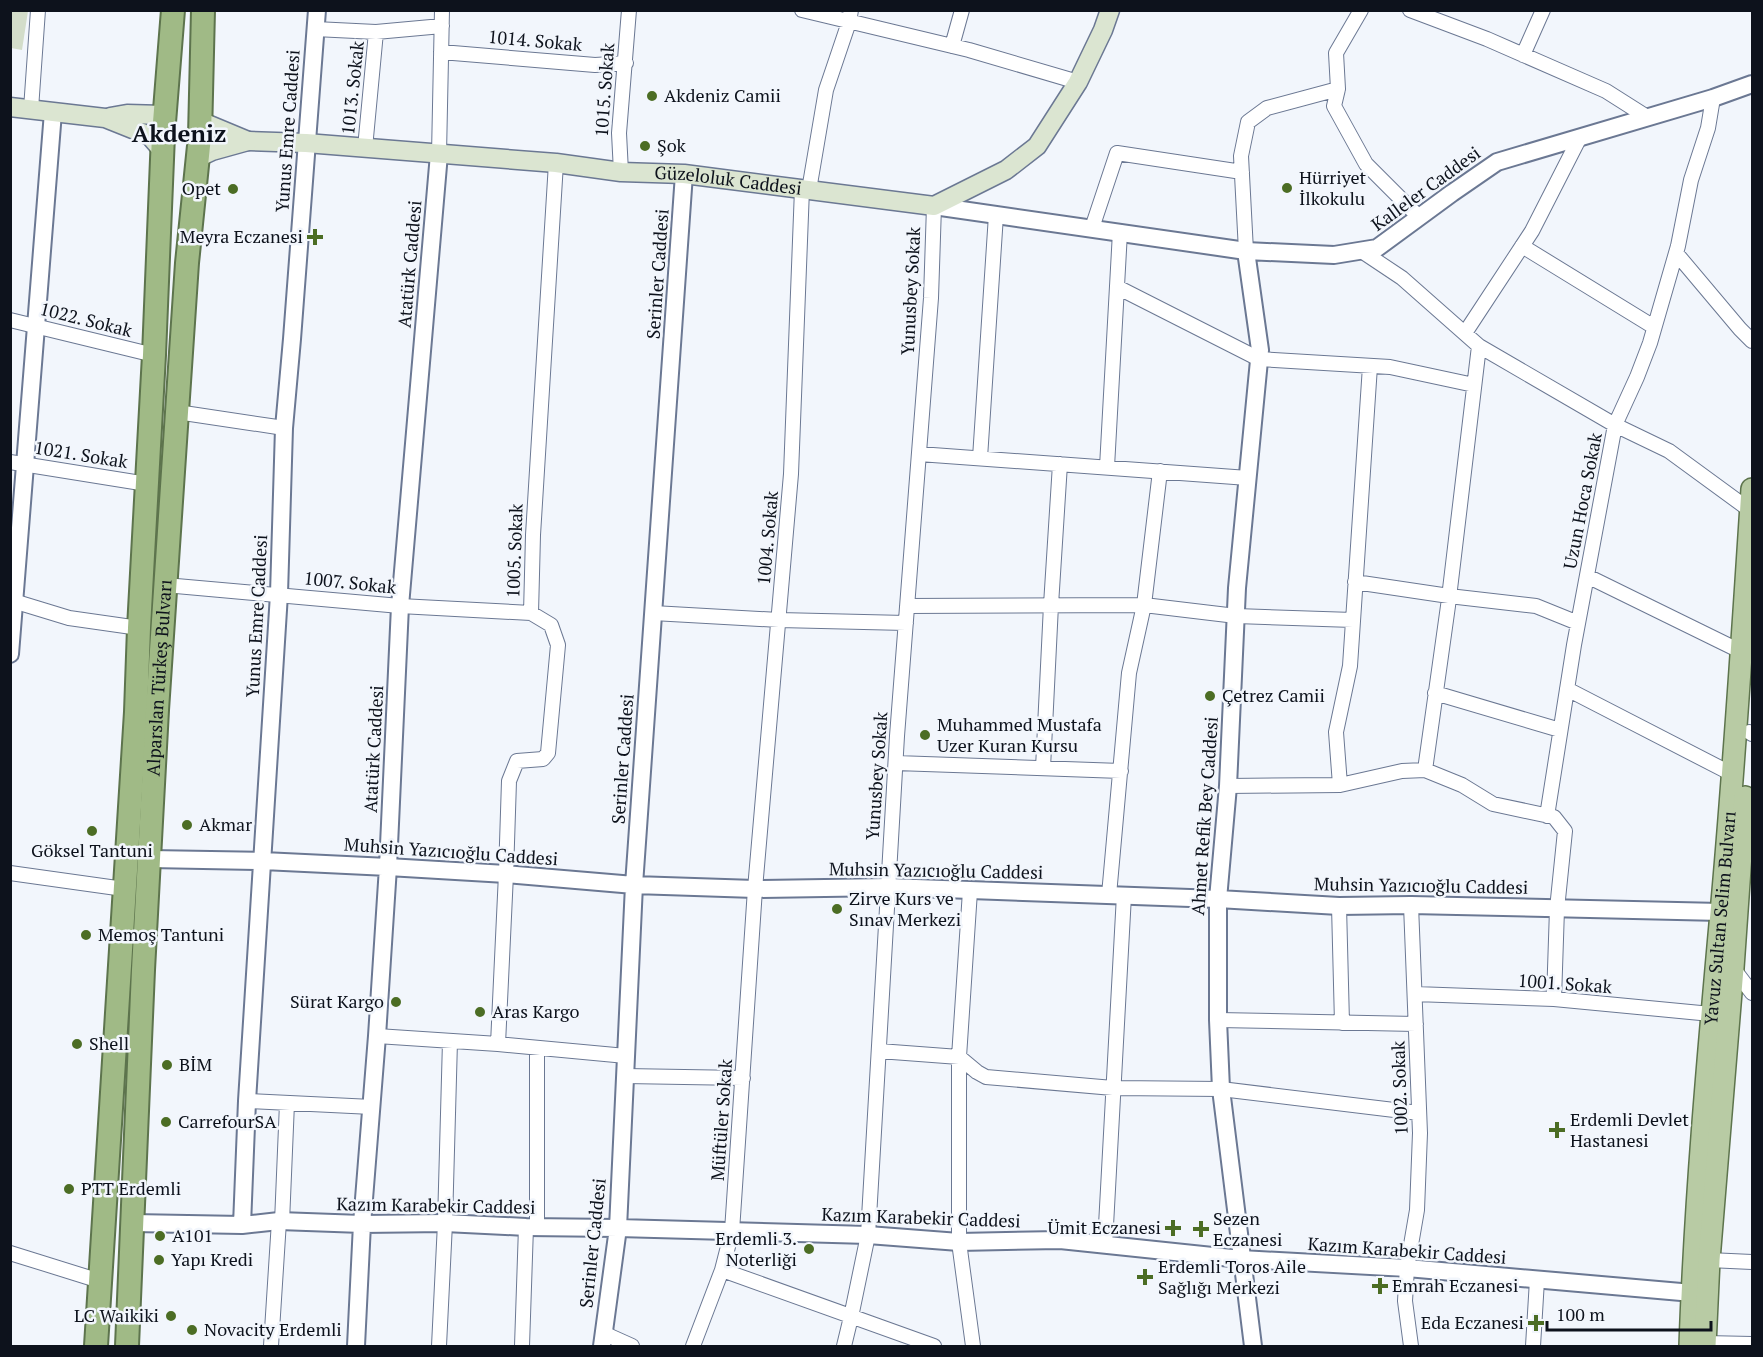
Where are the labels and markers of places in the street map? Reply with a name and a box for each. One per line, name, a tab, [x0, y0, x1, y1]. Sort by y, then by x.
place label: Akdeniz Camii	[664, 83, 781, 107]
marker: Akdeniz Camii	[645, 89, 659, 103]
place label: Şok	[657, 133, 687, 157]
marker: Şok	[638, 139, 652, 153]
place label: Hürriyet İlkokulu	[1299, 165, 1366, 210]
place label: Opet	[182, 176, 221, 200]
marker: Hürriyet İlkokulu	[1280, 181, 1294, 195]
marker: Opet	[226, 182, 240, 196]
place label: Meyra Eczanesi	[180, 224, 303, 248]
marker: Meyra Eczanesi	[308, 230, 322, 244]
place label: Çetrez Camii	[1222, 683, 1325, 707]
marker: Çetrez Camii	[1203, 689, 1217, 703]
place label: Muhammed Mustafa Uzer Kuran Kursu	[937, 712, 1102, 757]
marker: Muhammed Mustafa Uzer Kuran Kursu	[918, 728, 932, 742]
place label: Akmar	[199, 812, 252, 836]
marker: Akmar	[180, 818, 194, 832]
marker: Göksel Tantuni	[85, 824, 99, 838]
place label: Göksel Tantuni	[31, 838, 153, 862]
place label: Zirve Kurs ve Sınav Merkezi	[849, 886, 961, 931]
marker: Zirve Kurs ve Sınav Merkezi	[830, 902, 844, 916]
place label: Memoş Tantuni	[98, 922, 224, 946]
marker: Memoş Tantuni	[79, 928, 93, 942]
place label: Sürat Kargo	[290, 989, 384, 1013]
marker: Sürat Kargo	[389, 995, 403, 1009]
place label: Aras Kargo	[492, 999, 580, 1023]
marker: Aras Kargo	[473, 1005, 487, 1019]
place label: Shell	[89, 1031, 129, 1055]
marker: Shell	[70, 1037, 84, 1051]
place label: BİM	[179, 1052, 212, 1076]
marker: BİM	[160, 1058, 174, 1072]
place label: Erdemli Devlet Hastanesi	[1570, 1107, 1689, 1152]
place label: CarrefourSA	[178, 1109, 277, 1133]
marker: CarrefourSA	[159, 1115, 173, 1129]
marker: Erdemli Devlet Hastanesi	[1548, 1121, 1566, 1139]
place label: PTT Erdemli	[81, 1176, 181, 1200]
marker: PTT Erdemli	[62, 1182, 76, 1196]
place label: Sezen Eczanesi	[1213, 1206, 1282, 1251]
place label: Ümit Eczanesi	[1048, 1215, 1161, 1239]
marker: Ümit Eczanesi	[1166, 1221, 1180, 1235]
marker: Sezen Eczanesi	[1194, 1222, 1208, 1236]
place label: A101	[172, 1223, 213, 1247]
place label: Erdemli 3. Noterliği	[715, 1226, 797, 1271]
marker: A101	[153, 1229, 167, 1243]
marker: Erdemli 3. Noterliği	[802, 1242, 816, 1256]
place label: Yapı Kredi	[171, 1247, 253, 1271]
marker: Yapı Kredi	[152, 1253, 166, 1267]
place label: Erdemli Toros Aile Sağlığı Merkezi	[1158, 1254, 1306, 1299]
marker: Erdemli Toros Aile Sağlığı Merkezi	[1136, 1268, 1154, 1286]
place label: Emrah Eczanesi	[1392, 1273, 1518, 1297]
marker: Emrah Eczanesi	[1373, 1279, 1387, 1293]
place label: LC Waikiki	[74, 1303, 159, 1327]
marker: LC Waikiki	[164, 1309, 178, 1323]
place label: Eda Eczanesi	[1421, 1310, 1524, 1334]
marker: Eda Eczanesi	[1529, 1316, 1543, 1330]
place label: Novacity Erdemli	[204, 1317, 342, 1341]
marker: Novacity Erdemli	[185, 1323, 199, 1337]

